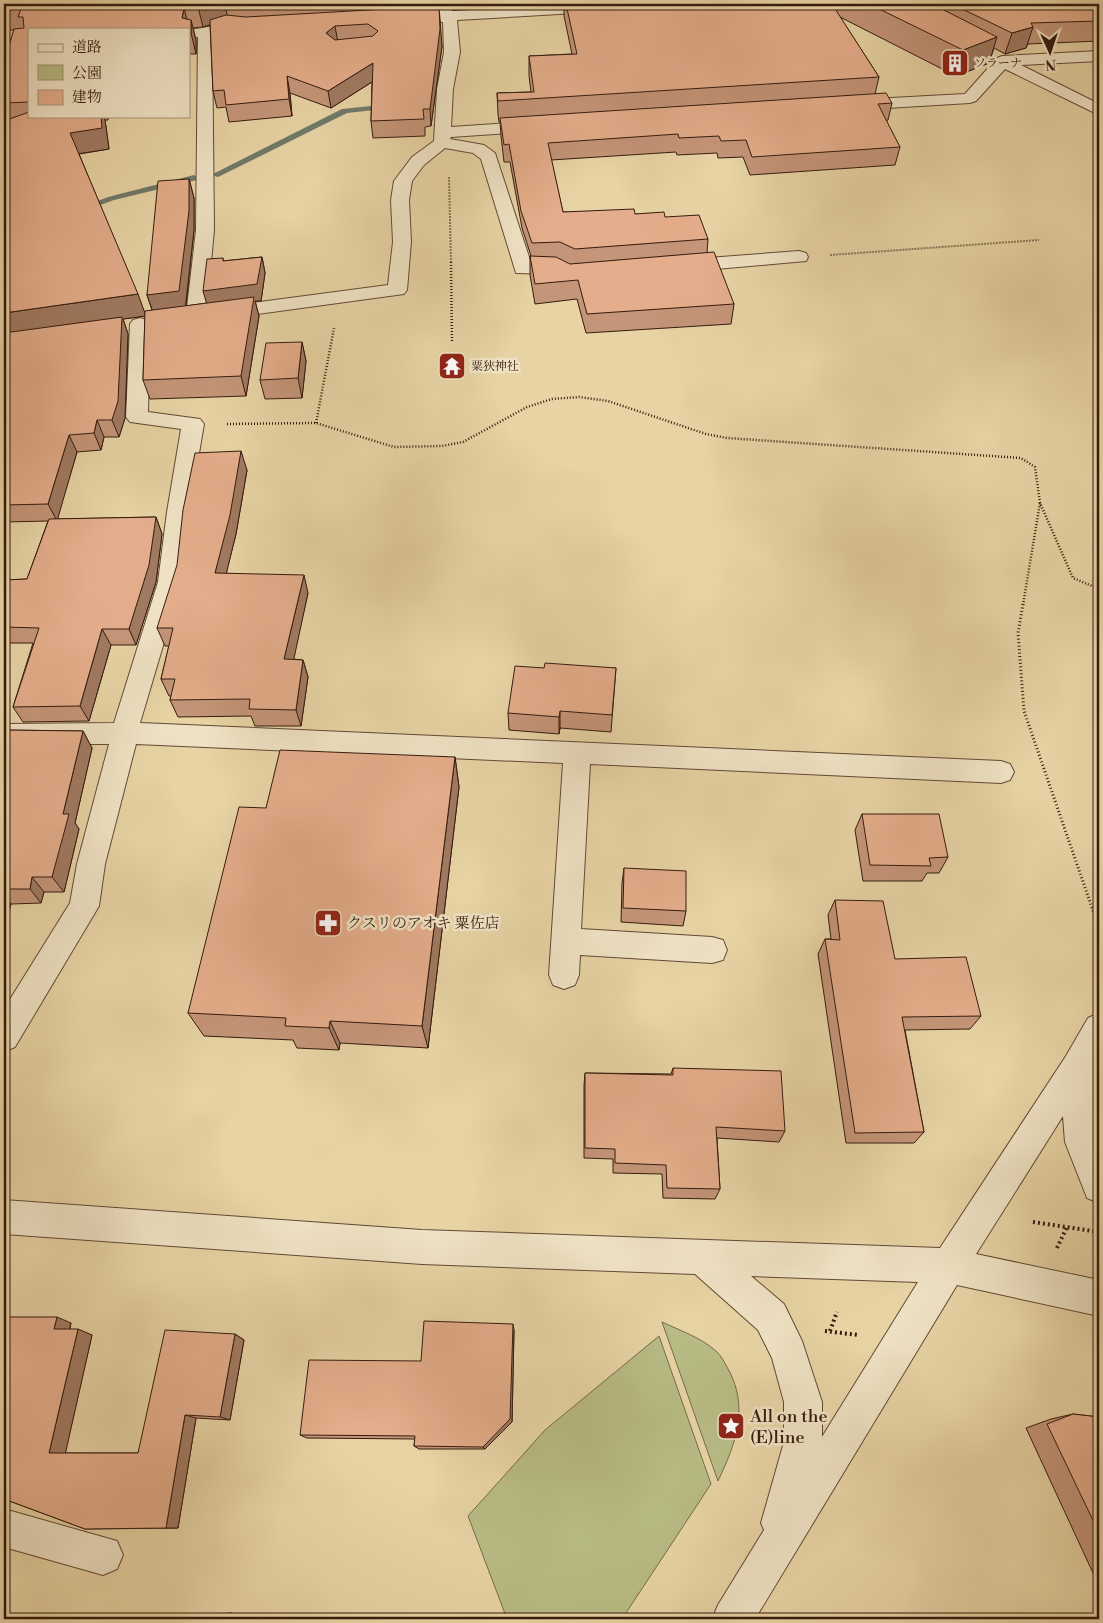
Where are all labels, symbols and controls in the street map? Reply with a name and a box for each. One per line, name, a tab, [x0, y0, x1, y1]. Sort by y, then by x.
legend	[28, 28, 190, 118]
north arrow	[1026, 28, 1076, 78]
text: 道路	[72, 38, 102, 57]
building icon: ソラーナ	[940, 48, 970, 78]
text: N	[1045, 55, 1057, 73]
place label: ソラーナ	[974, 56, 1022, 71]
text: 公園	[72, 64, 102, 83]
text: 建物	[72, 88, 102, 107]
temple icon: 粟狹神社	[437, 351, 467, 381]
place label: 粟狹神社	[471, 359, 519, 374]
pharmacy icon: クスリのアオキ 粟佐店	[313, 908, 343, 938]
place label: クスリのアオキ 粟佐店	[347, 914, 500, 933]
place label: All on the (E)line	[749, 1405, 828, 1449]
place icon: All on the (E)line	[716, 1411, 746, 1441]

